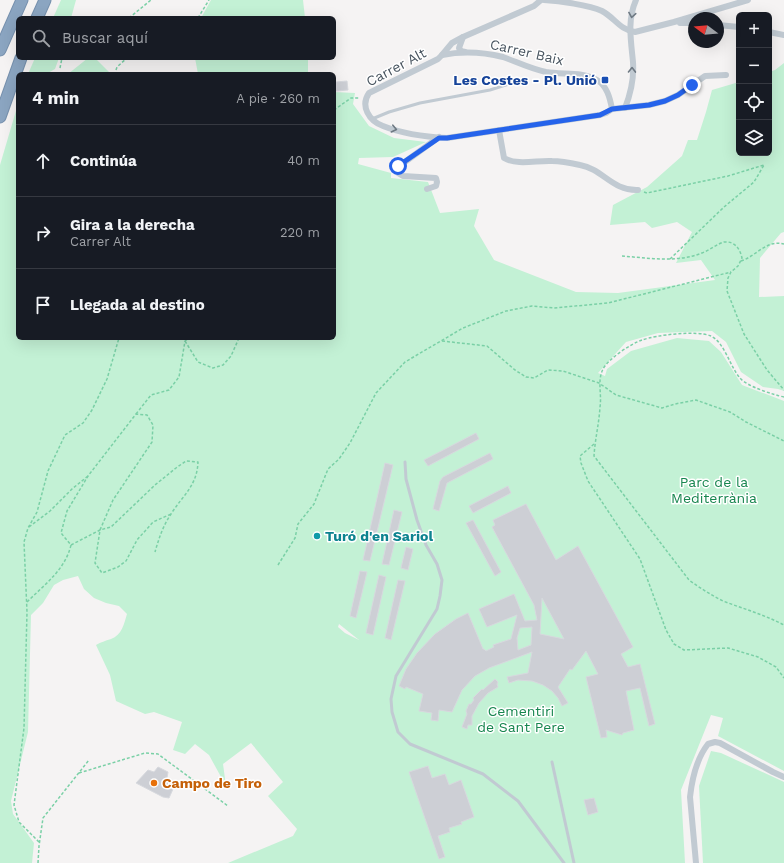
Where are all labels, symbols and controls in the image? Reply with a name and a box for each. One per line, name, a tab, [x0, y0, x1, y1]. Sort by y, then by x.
one-way arrow	[628, 12, 637, 18]
north arrow	[688, 12, 724, 48]
map controls	[736, 12, 772, 156]
button: +	[736, 12, 772, 48]
search box	[16, 16, 336, 60]
icon: search	[30, 27, 52, 49]
text: Buscar aquí	[62, 29, 148, 47]
street label: Carrer Baix	[489, 36, 565, 68]
street label: Carrer Alt	[363, 44, 429, 89]
button: −	[736, 48, 772, 84]
one-way arrow	[628, 67, 637, 73]
place label: Les Costes - Pl. Unió	[453, 72, 597, 88]
marker: Les Costes - Pl. Unió	[600, 75, 610, 85]
route end	[683, 76, 701, 94]
button: locate	[736, 84, 772, 120]
text: 4 min	[32, 88, 79, 108]
text: A pie · 260 m	[236, 91, 320, 106]
button: layers	[736, 120, 772, 156]
one-way arrow	[390, 124, 397, 133]
icon: ahead	[32, 150, 54, 172]
text: Continúa	[70, 152, 137, 170]
text: 40 m	[287, 153, 320, 168]
route start	[389, 157, 407, 175]
text: Gira a la derecha	[70, 216, 195, 234]
icon: right	[32, 222, 54, 244]
text: 220 m	[280, 225, 320, 240]
text: Carrer Alt	[70, 234, 131, 249]
icon: arrive	[32, 294, 54, 316]
text: Llegada al destino	[70, 296, 205, 314]
park label: Parc de la Mediterrània	[671, 474, 757, 506]
place label: Turó d'en Sariol	[325, 528, 433, 544]
marker: Turó d'en Sariol	[312, 531, 322, 541]
park label: Cementiri de Sant Pere	[477, 703, 565, 735]
place label: Campo de Tiro	[162, 775, 262, 791]
marker: Campo de Tiro	[149, 778, 159, 788]

